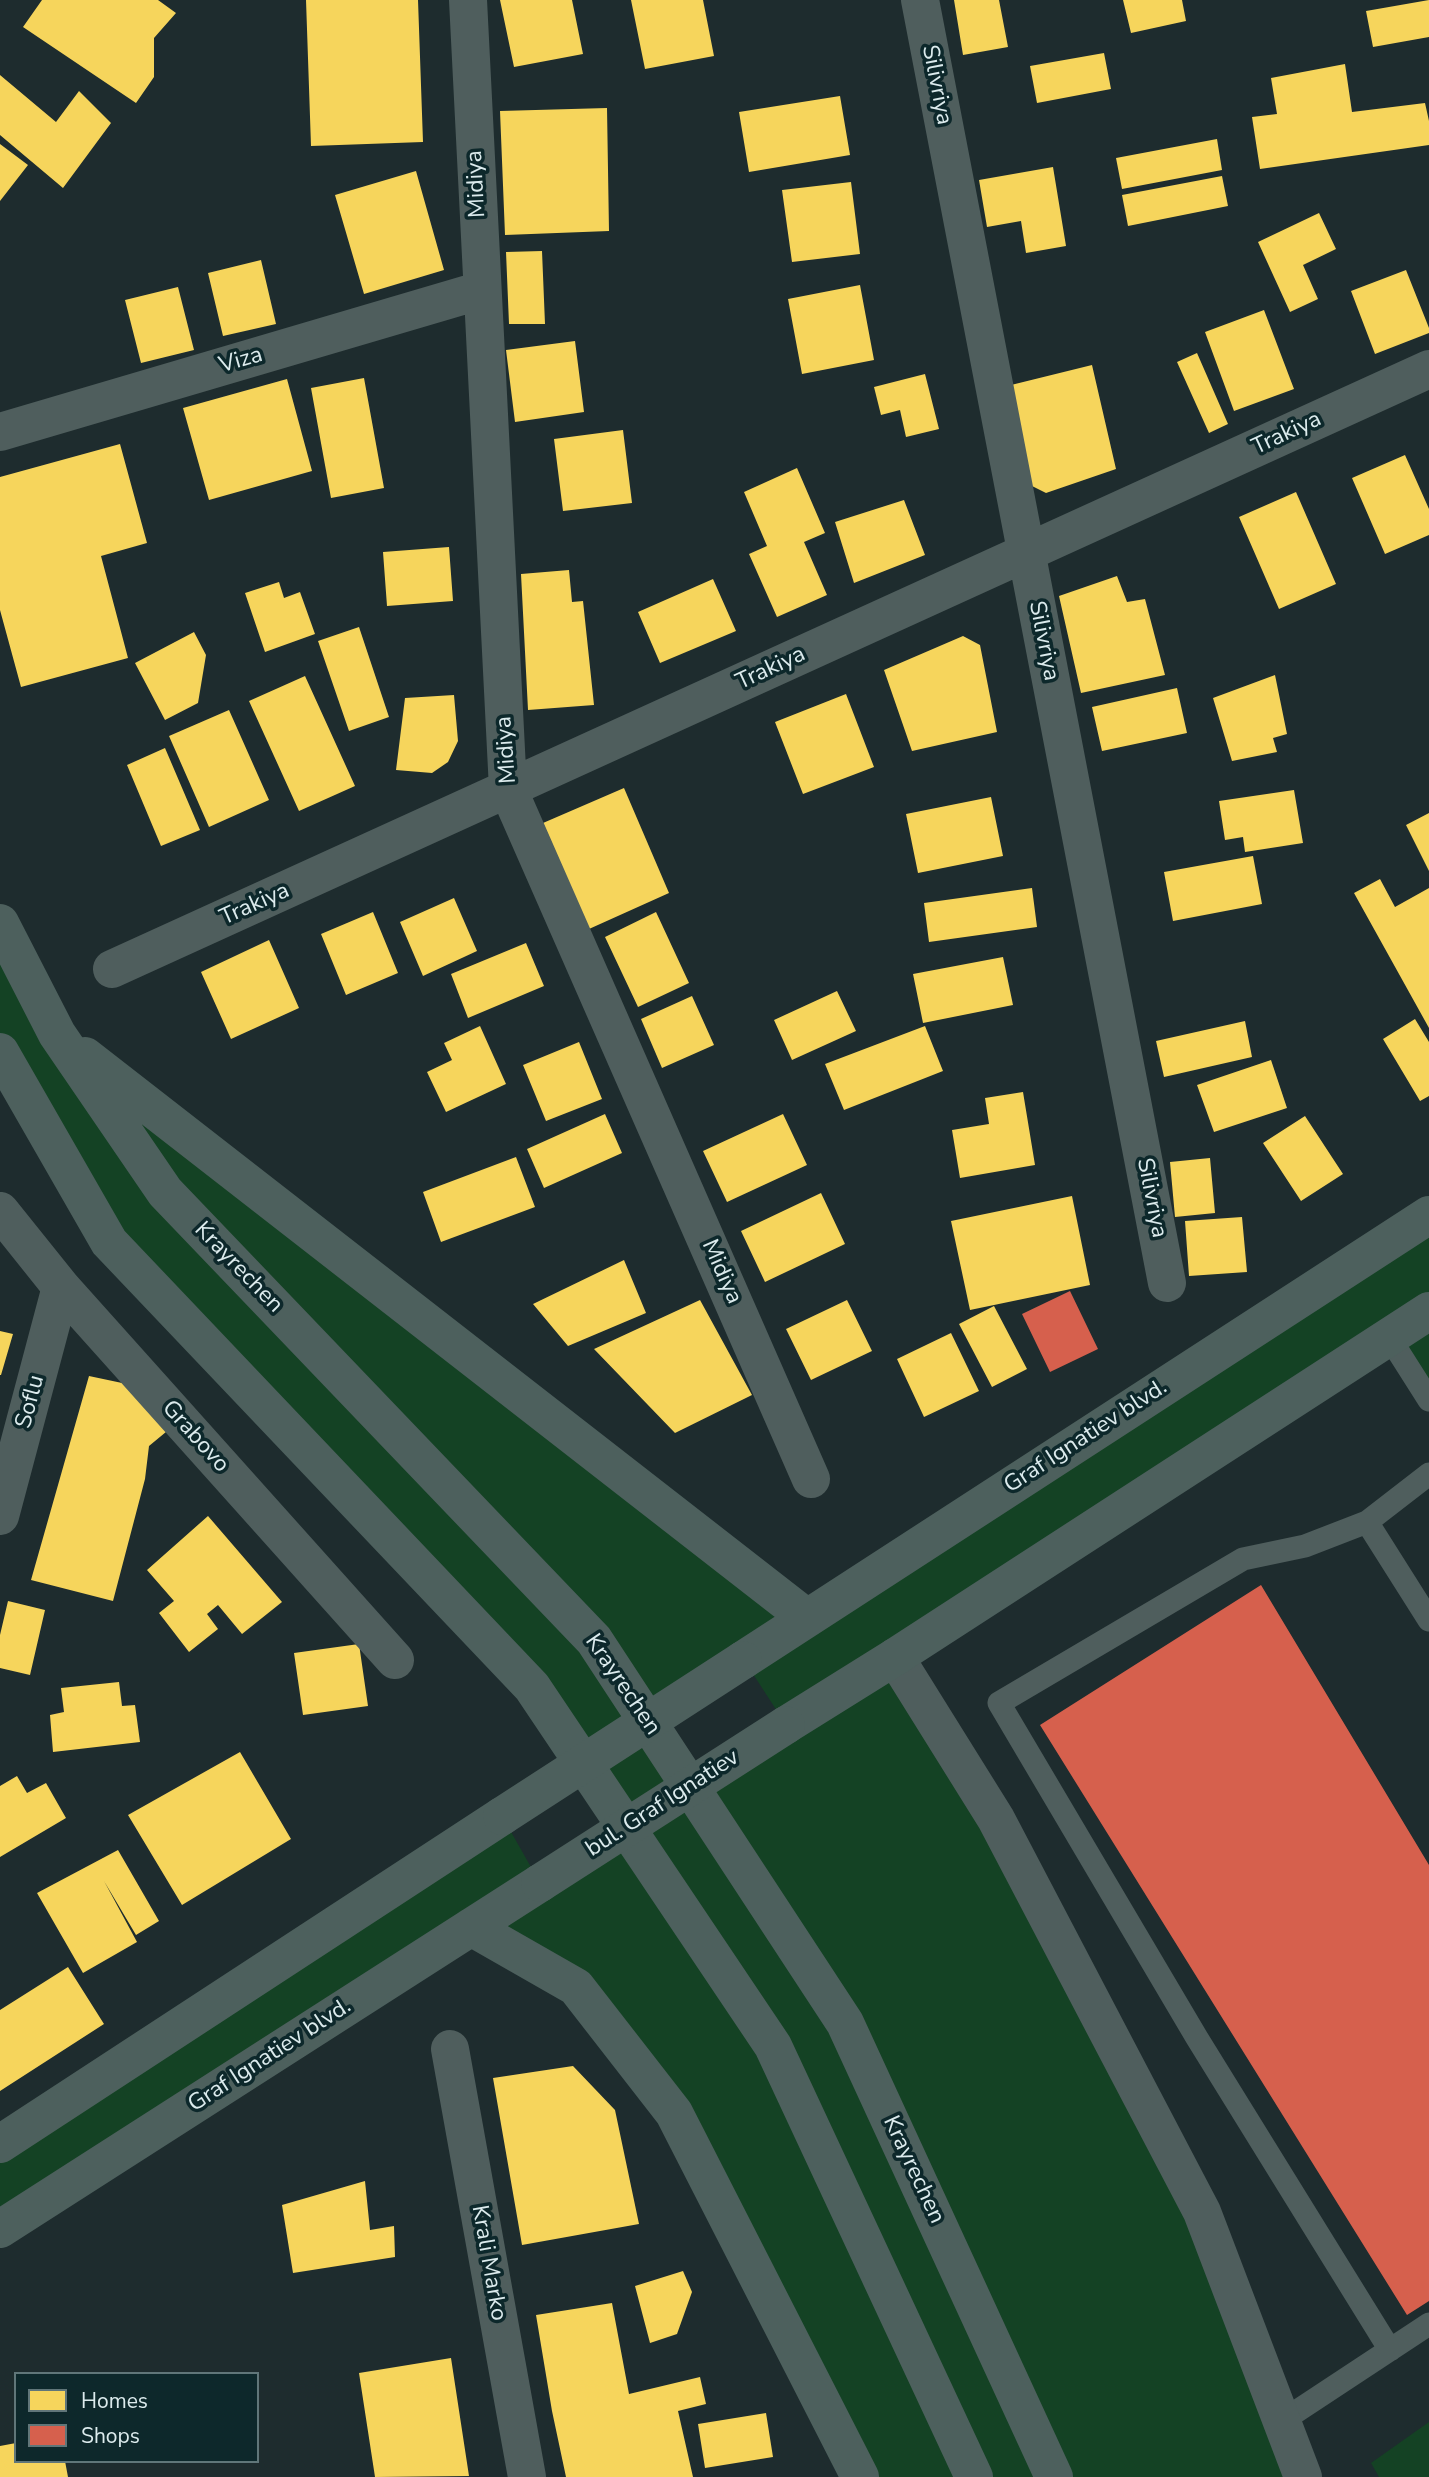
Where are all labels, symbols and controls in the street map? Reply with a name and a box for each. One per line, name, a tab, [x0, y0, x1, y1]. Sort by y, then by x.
street label: Silivriya	[915, 43, 957, 127]
street label: Midiya	[461, 150, 493, 218]
street label: Viza	[216, 342, 266, 380]
street label: Trakiya	[1248, 406, 1326, 462]
street label: Silivriya	[1022, 599, 1064, 683]
street label: Trakiya	[732, 641, 810, 697]
street label: Midiya	[491, 715, 523, 785]
street label: Trakiya	[216, 878, 294, 932]
street label: Silivriya	[1130, 1156, 1172, 1240]
street label: Krayrechen	[188, 1217, 288, 1319]
street label: Midiya	[695, 1236, 747, 1308]
street label: Soflu	[11, 1372, 51, 1432]
street label: Graf Ignatiev blvd.	[999, 1374, 1173, 1500]
street label: Grabovo	[155, 1395, 235, 1479]
street label: Krayrechen	[578, 1629, 666, 1741]
street label: bul. Graf Ignatiev	[581, 1744, 745, 1864]
street label: Graf Ignatiev blvd.	[183, 1993, 357, 2119]
street label: Krayrechen	[876, 2112, 950, 2228]
street label: Krali Marko	[464, 2203, 512, 2323]
legend	[14, 2372, 259, 2463]
text: Homes	[81, 2387, 148, 2415]
text: Shops	[81, 2422, 140, 2450]

